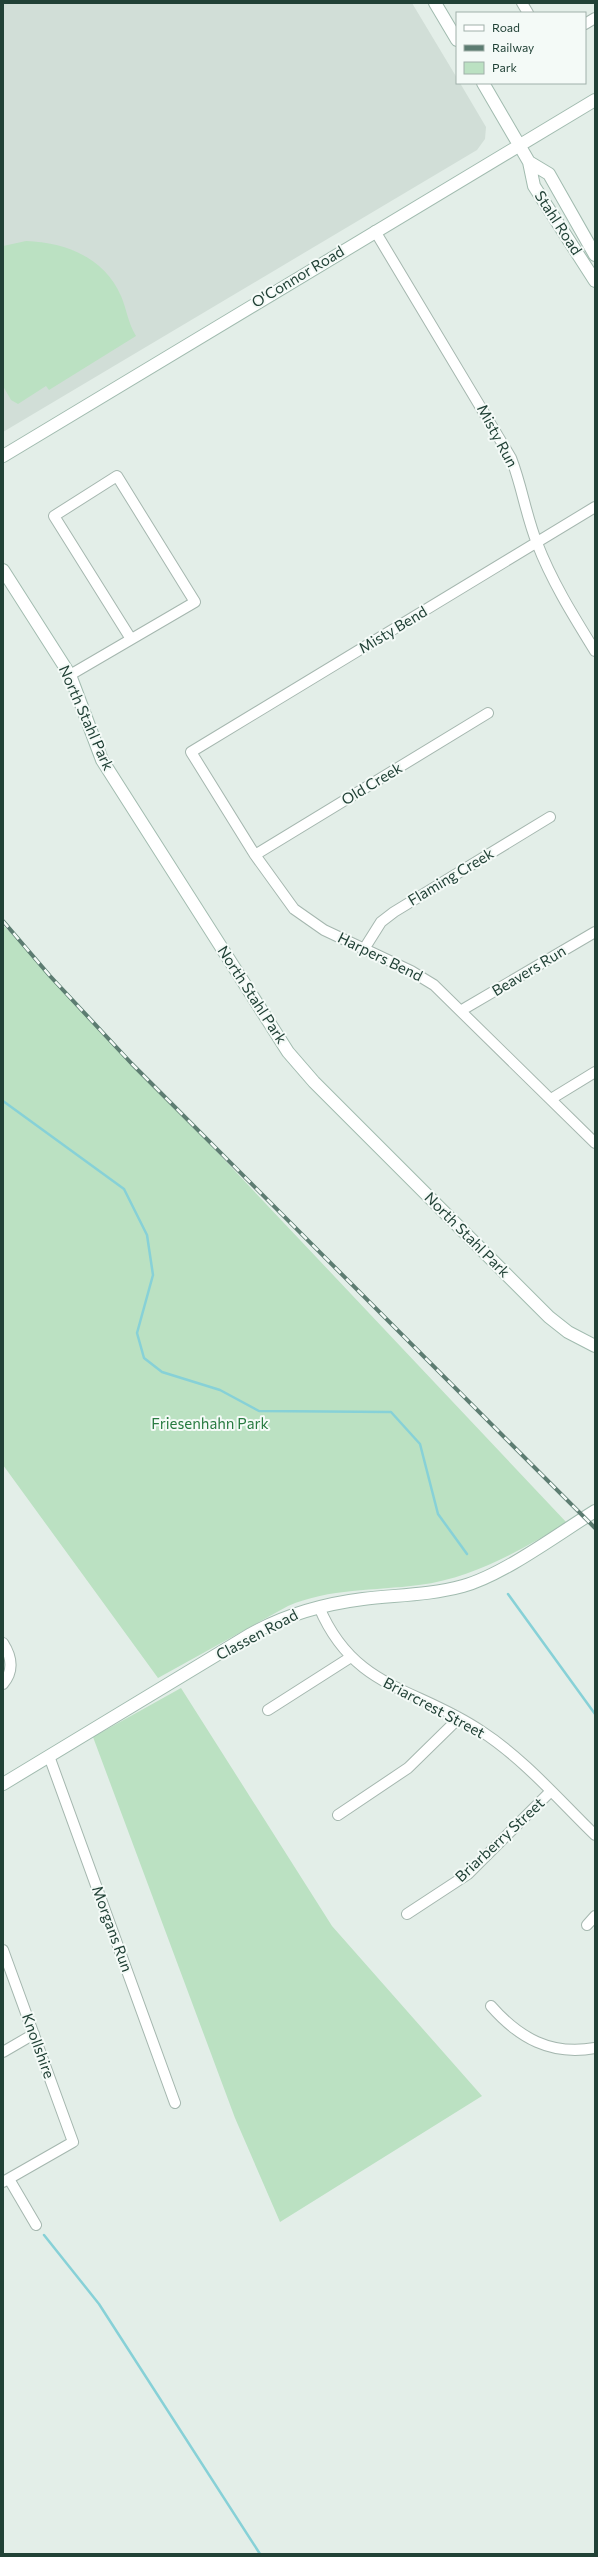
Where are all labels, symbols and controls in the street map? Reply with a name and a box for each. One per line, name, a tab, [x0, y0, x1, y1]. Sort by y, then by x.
legend	[456, 12, 586, 84]
text: Road	[492, 20, 520, 34]
text: Railway	[492, 40, 534, 54]
text: Park	[492, 60, 518, 74]
street label: Stahl Road	[531, 187, 586, 258]
street label: O'Connor Road	[248, 241, 347, 311]
street label: Misty Run	[474, 401, 522, 470]
street label: Misty Bend	[355, 602, 430, 657]
street label: North Stahl Park	[56, 662, 118, 773]
street label: Old Creek	[338, 758, 405, 808]
street label: Flaming Creek	[404, 844, 497, 909]
street label: Harpers Bend	[335, 928, 426, 984]
street label: Beavers Run	[488, 941, 569, 999]
street label: North Stahl Park	[214, 942, 291, 1047]
street label: North Stahl Park	[421, 1188, 514, 1281]
park label: Friesenhahn Park	[151, 1414, 269, 1432]
street label: Classen Road	[213, 1605, 300, 1663]
street label: Briarcrest Street	[381, 1673, 488, 1741]
street label: Briarberry Street	[451, 1793, 548, 1885]
street label: Morgans Run	[89, 1883, 137, 1974]
street label: Knollshire	[19, 2011, 59, 2081]

